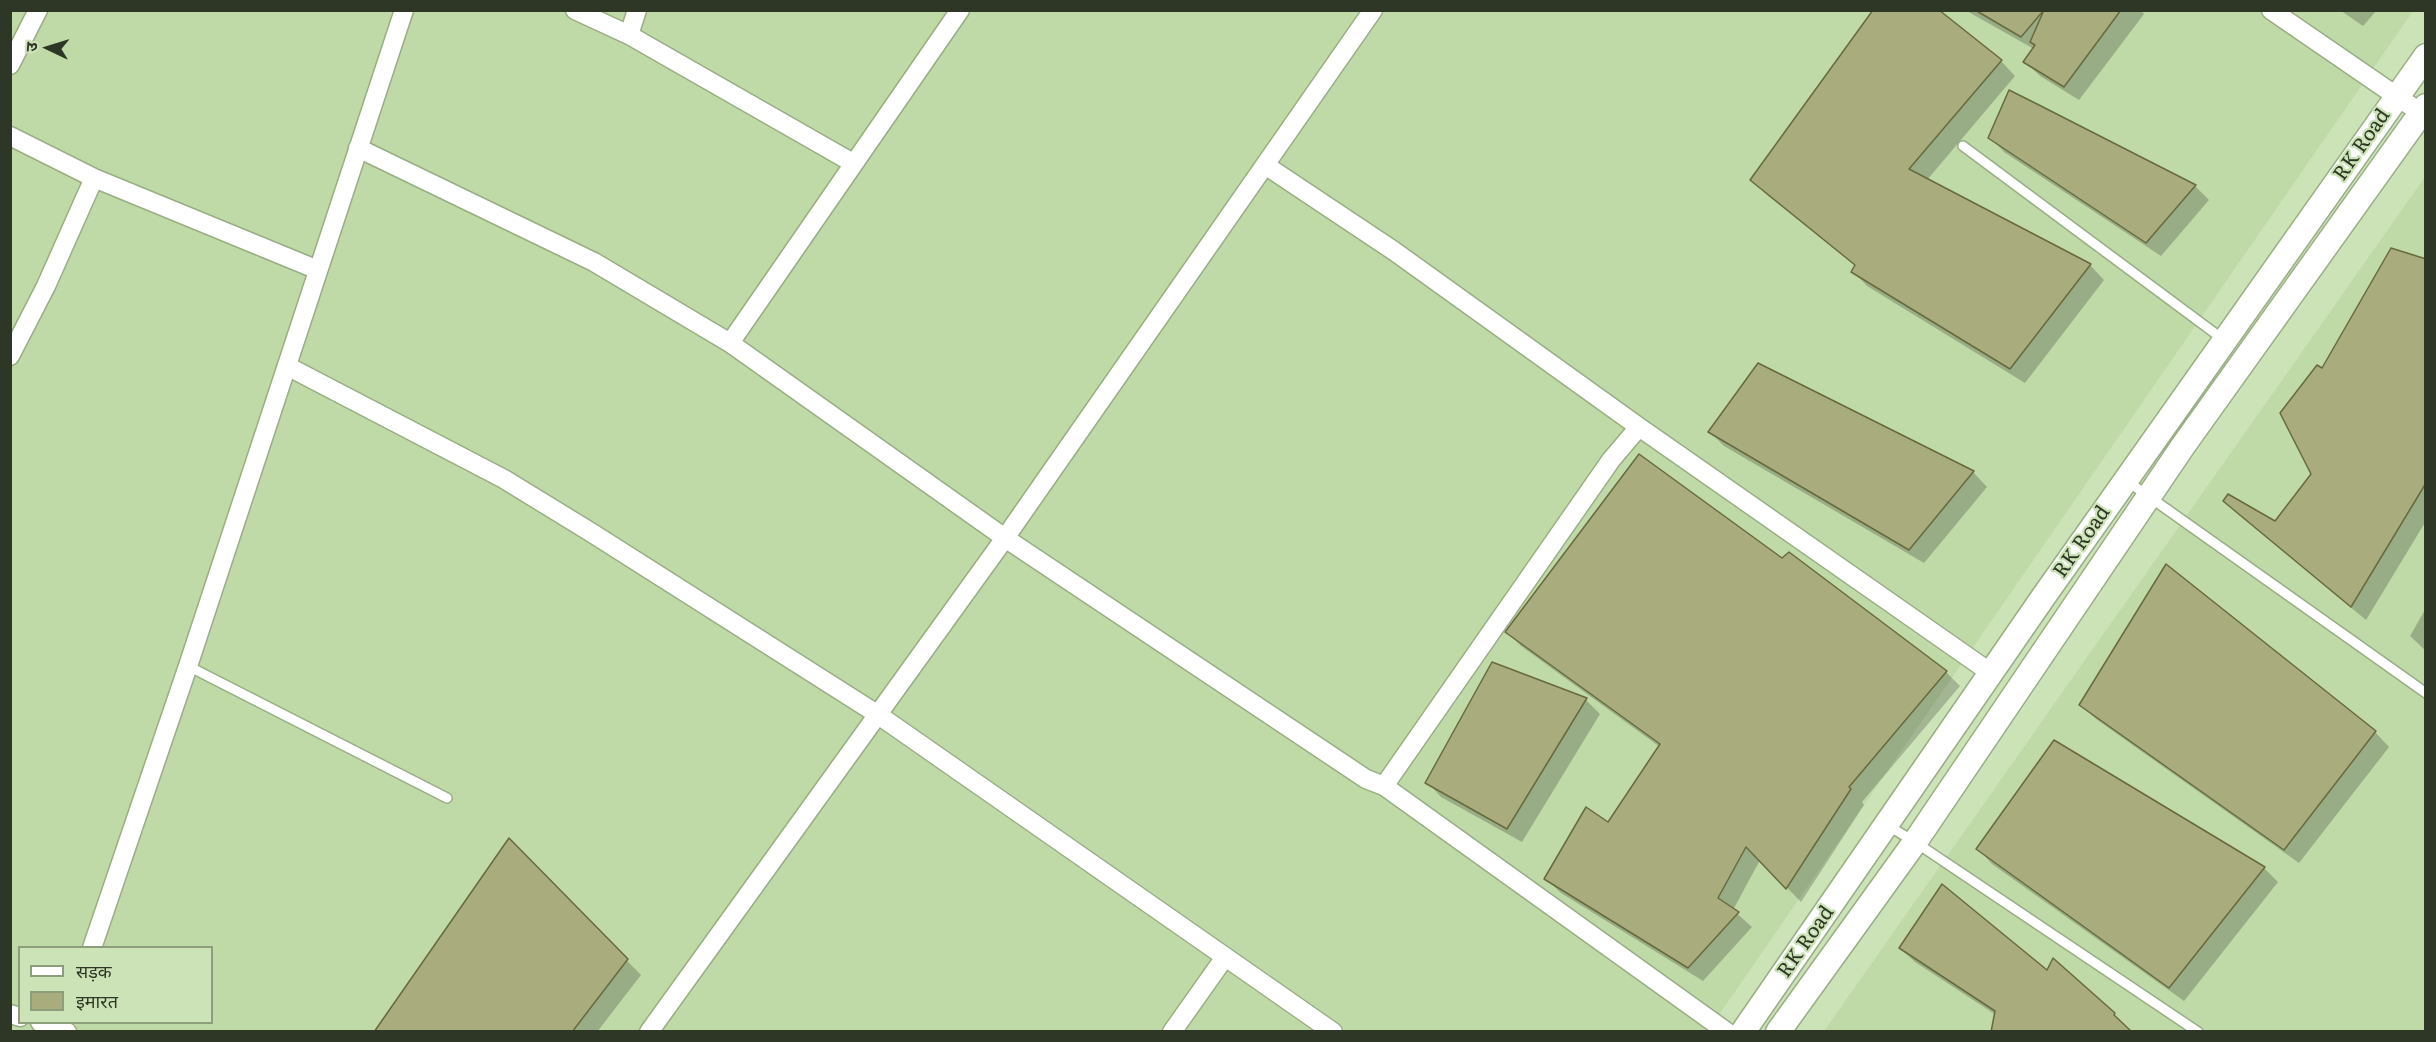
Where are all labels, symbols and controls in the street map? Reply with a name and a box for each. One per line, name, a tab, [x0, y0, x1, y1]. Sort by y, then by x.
north arrow	[18, 18, 78, 78]
text: उ	[18, 41, 42, 52]
street label: RK Road	[2329, 104, 2395, 186]
street label: RK Road	[2049, 501, 2115, 583]
street label: RK Road	[1773, 901, 1839, 983]
legend	[18, 946, 213, 1024]
text: सड़क	[76, 957, 112, 984]
text: इमारत	[76, 987, 118, 1014]

